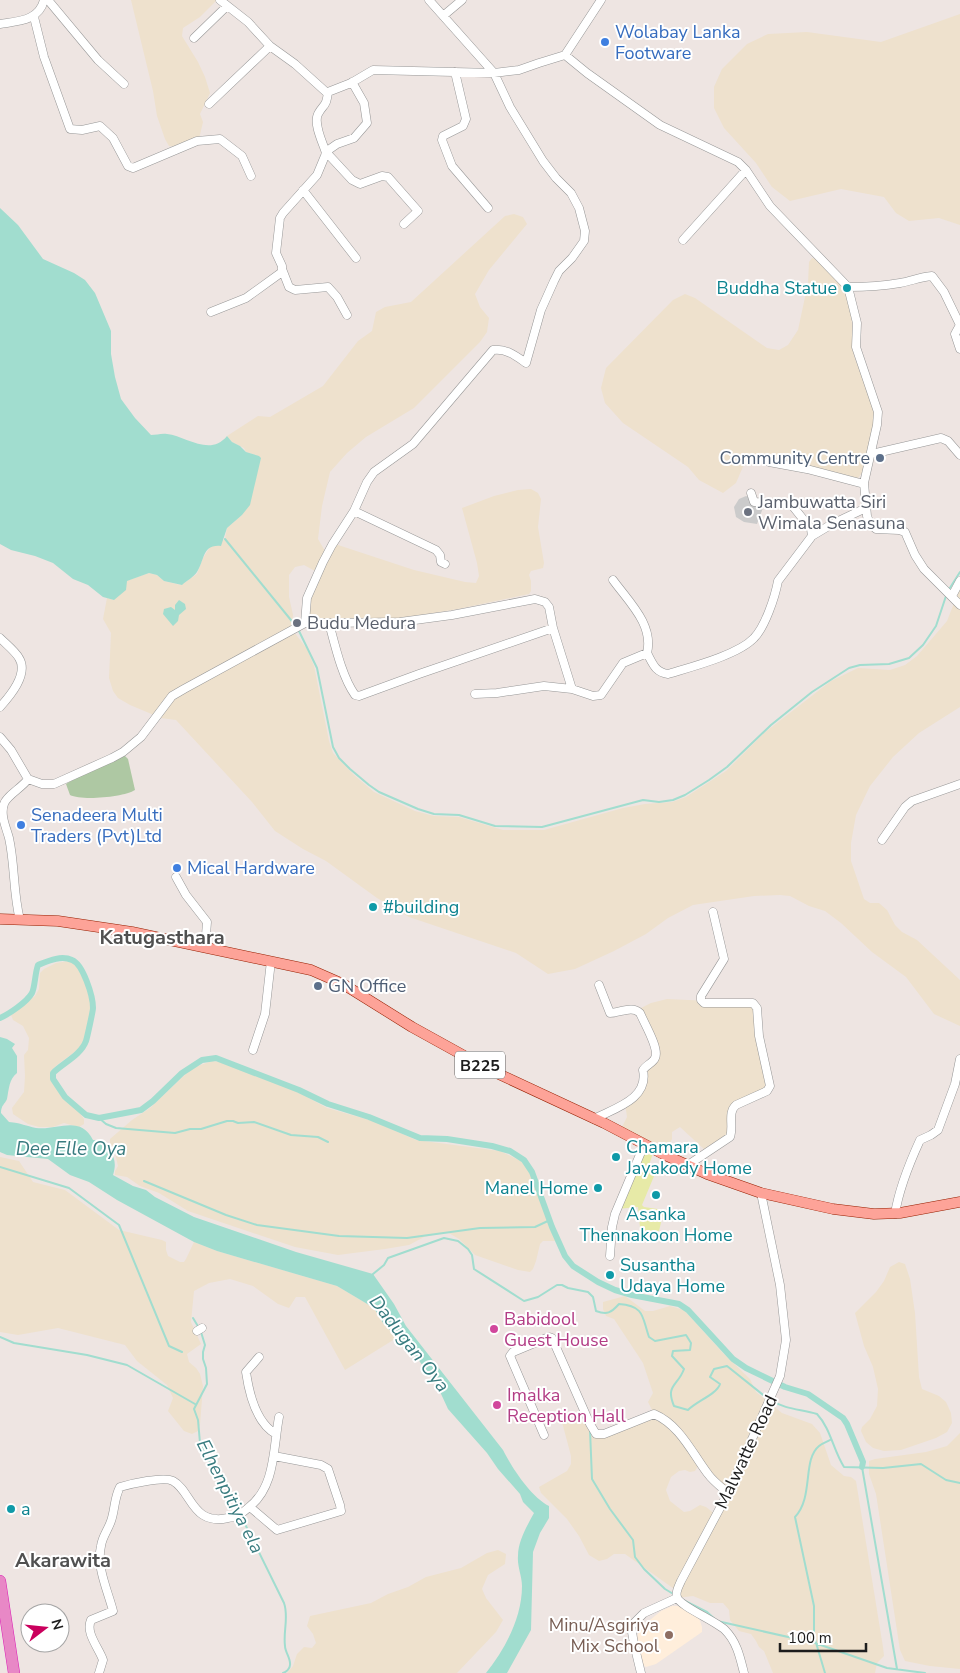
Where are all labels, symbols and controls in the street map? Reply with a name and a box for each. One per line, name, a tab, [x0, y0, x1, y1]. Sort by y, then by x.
place label: Wolabay Lanka Footware	[615, 20, 740, 65]
marker: Wolabay Lanka Footware	[599, 36, 611, 48]
place label: Buddha Statue	[717, 276, 837, 300]
marker: Buddha Statue	[841, 282, 853, 294]
place label: Community Centre	[719, 446, 870, 470]
marker: Community Centre	[874, 452, 886, 464]
place label: Jambuwatta Siri Wimala Senasuna	[757, 490, 905, 535]
marker: Jambuwatta Siri Wimala Senasuna	[742, 506, 754, 518]
place label: Budu Medura	[307, 611, 416, 635]
marker: Budu Medura	[291, 617, 303, 629]
place label: Senadeera Multi Traders (Pvt)Ltd	[31, 803, 163, 848]
marker: Senadeera Multi Traders (Pvt)Ltd	[15, 819, 27, 831]
place label: Mical Hardware	[187, 856, 315, 880]
marker: Mical Hardware	[171, 862, 183, 874]
place label: #building	[383, 895, 459, 919]
marker: #building	[367, 901, 379, 913]
district label: Katugasthara	[99, 924, 225, 951]
place label: GN Office	[328, 974, 406, 998]
marker: GN Office	[312, 980, 324, 992]
road number: B225	[455, 1052, 505, 1078]
place label: Chamara Jayakody Home	[625, 1135, 752, 1180]
water label: Dee Elle Oya	[16, 1136, 126, 1162]
marker: Chamara Jayakody Home	[610, 1151, 622, 1163]
place label: Manel Home	[485, 1176, 588, 1200]
marker: Manel Home	[592, 1182, 604, 1194]
marker: Asanka Thennakoon Home	[650, 1189, 662, 1201]
place label: Asanka Thennakoon Home	[580, 1202, 732, 1247]
place label: Susantha Udaya Home	[620, 1253, 725, 1298]
marker: Susantha Udaya Home	[604, 1269, 616, 1281]
water label: Dadugan Oya	[363, 1290, 455, 1398]
place label: Babidool Guest House	[504, 1307, 608, 1352]
marker: Babidool Guest House	[488, 1323, 500, 1335]
place label: Imalka Reception Hall	[507, 1383, 626, 1428]
street label: Malwatte Road	[709, 1391, 783, 1513]
marker: Imalka Reception Hall	[491, 1399, 503, 1411]
water label: Elhenpitiya ela	[190, 1435, 270, 1558]
place label: a	[21, 1497, 31, 1521]
marker: a	[5, 1503, 17, 1515]
district label: Akarawita	[15, 1547, 111, 1574]
north arrow	[20, 1603, 70, 1653]
place label: Minu/Asgiriya Mix School	[549, 1613, 660, 1658]
text: N	[46, 1617, 68, 1632]
scale bar	[780, 1620, 866, 1652]
text: 100 m	[788, 1628, 832, 1648]
marker: Minu/Asgiriya Mix School	[663, 1629, 675, 1641]

